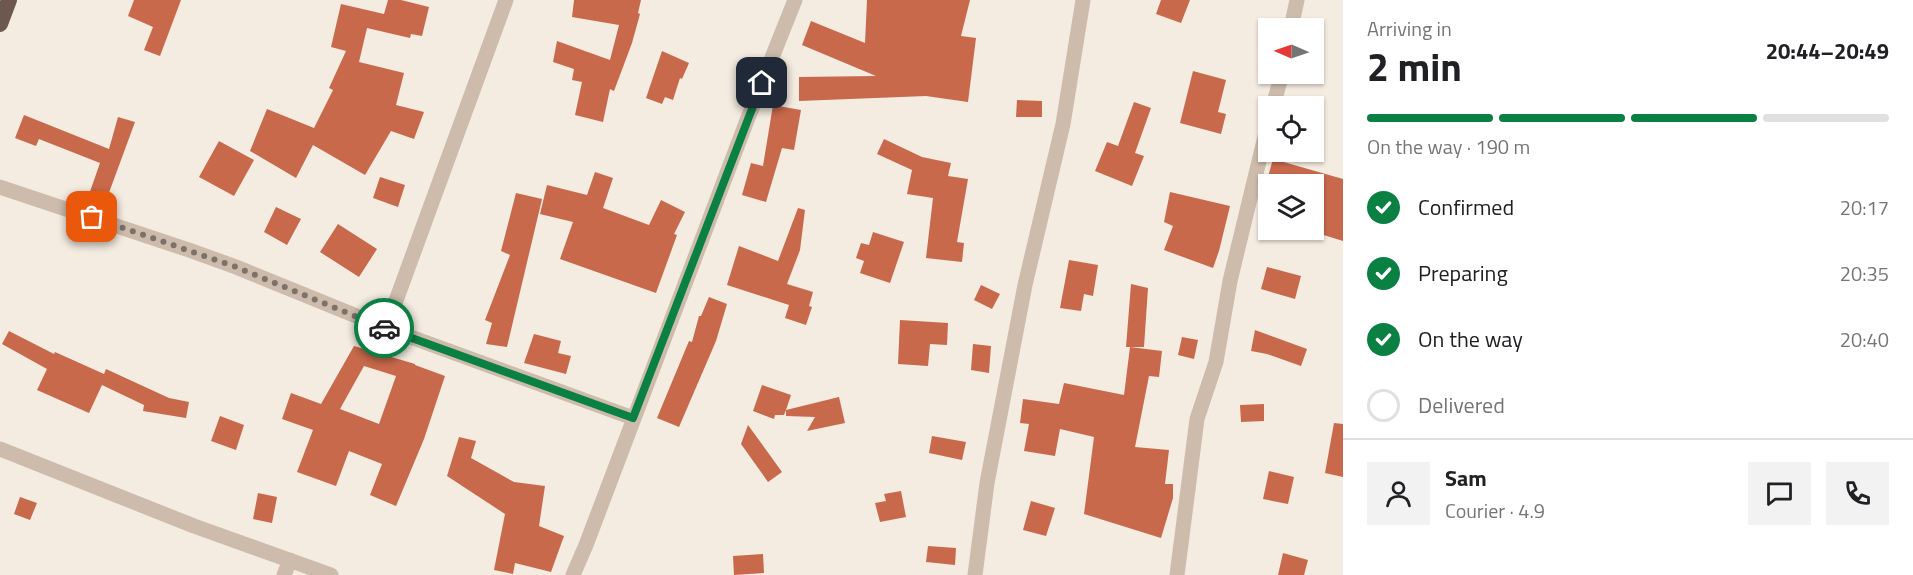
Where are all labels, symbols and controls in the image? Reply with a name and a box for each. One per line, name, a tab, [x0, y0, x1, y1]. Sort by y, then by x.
text: Arriving in	[1367, 13, 1452, 44]
north arrow	[1258, 18, 1324, 84]
map controls	[1258, 18, 1324, 240]
text: 20:44–20:49	[1766, 34, 1889, 68]
text: 2 min	[1367, 37, 1462, 96]
pin	[736, 57, 787, 108]
icon: home	[745, 66, 778, 99]
button: locate	[1258, 96, 1324, 162]
text: On the way · 190 m	[1367, 131, 1530, 162]
button: layers	[1258, 174, 1324, 240]
text: Confirmed	[1418, 190, 1514, 224]
pin	[66, 191, 117, 242]
icon: check	[1367, 191, 1400, 224]
text: 20:17	[1840, 192, 1889, 223]
icon: bag	[75, 200, 108, 233]
text: Preparing	[1418, 256, 1508, 290]
icon: check	[1367, 257, 1400, 290]
text: 20:35	[1840, 258, 1889, 289]
courier	[354, 298, 414, 358]
icon: car	[368, 312, 401, 345]
text: On the way	[1418, 322, 1523, 356]
icon: check	[1367, 323, 1400, 356]
text: 20:40	[1840, 324, 1889, 355]
text: Delivered	[1418, 388, 1505, 422]
text: Sam	[1445, 461, 1487, 495]
button: person	[1367, 462, 1430, 525]
button: chat	[1748, 462, 1811, 525]
button: phone	[1826, 462, 1889, 525]
text: Courier · 4.9	[1445, 495, 1545, 526]

